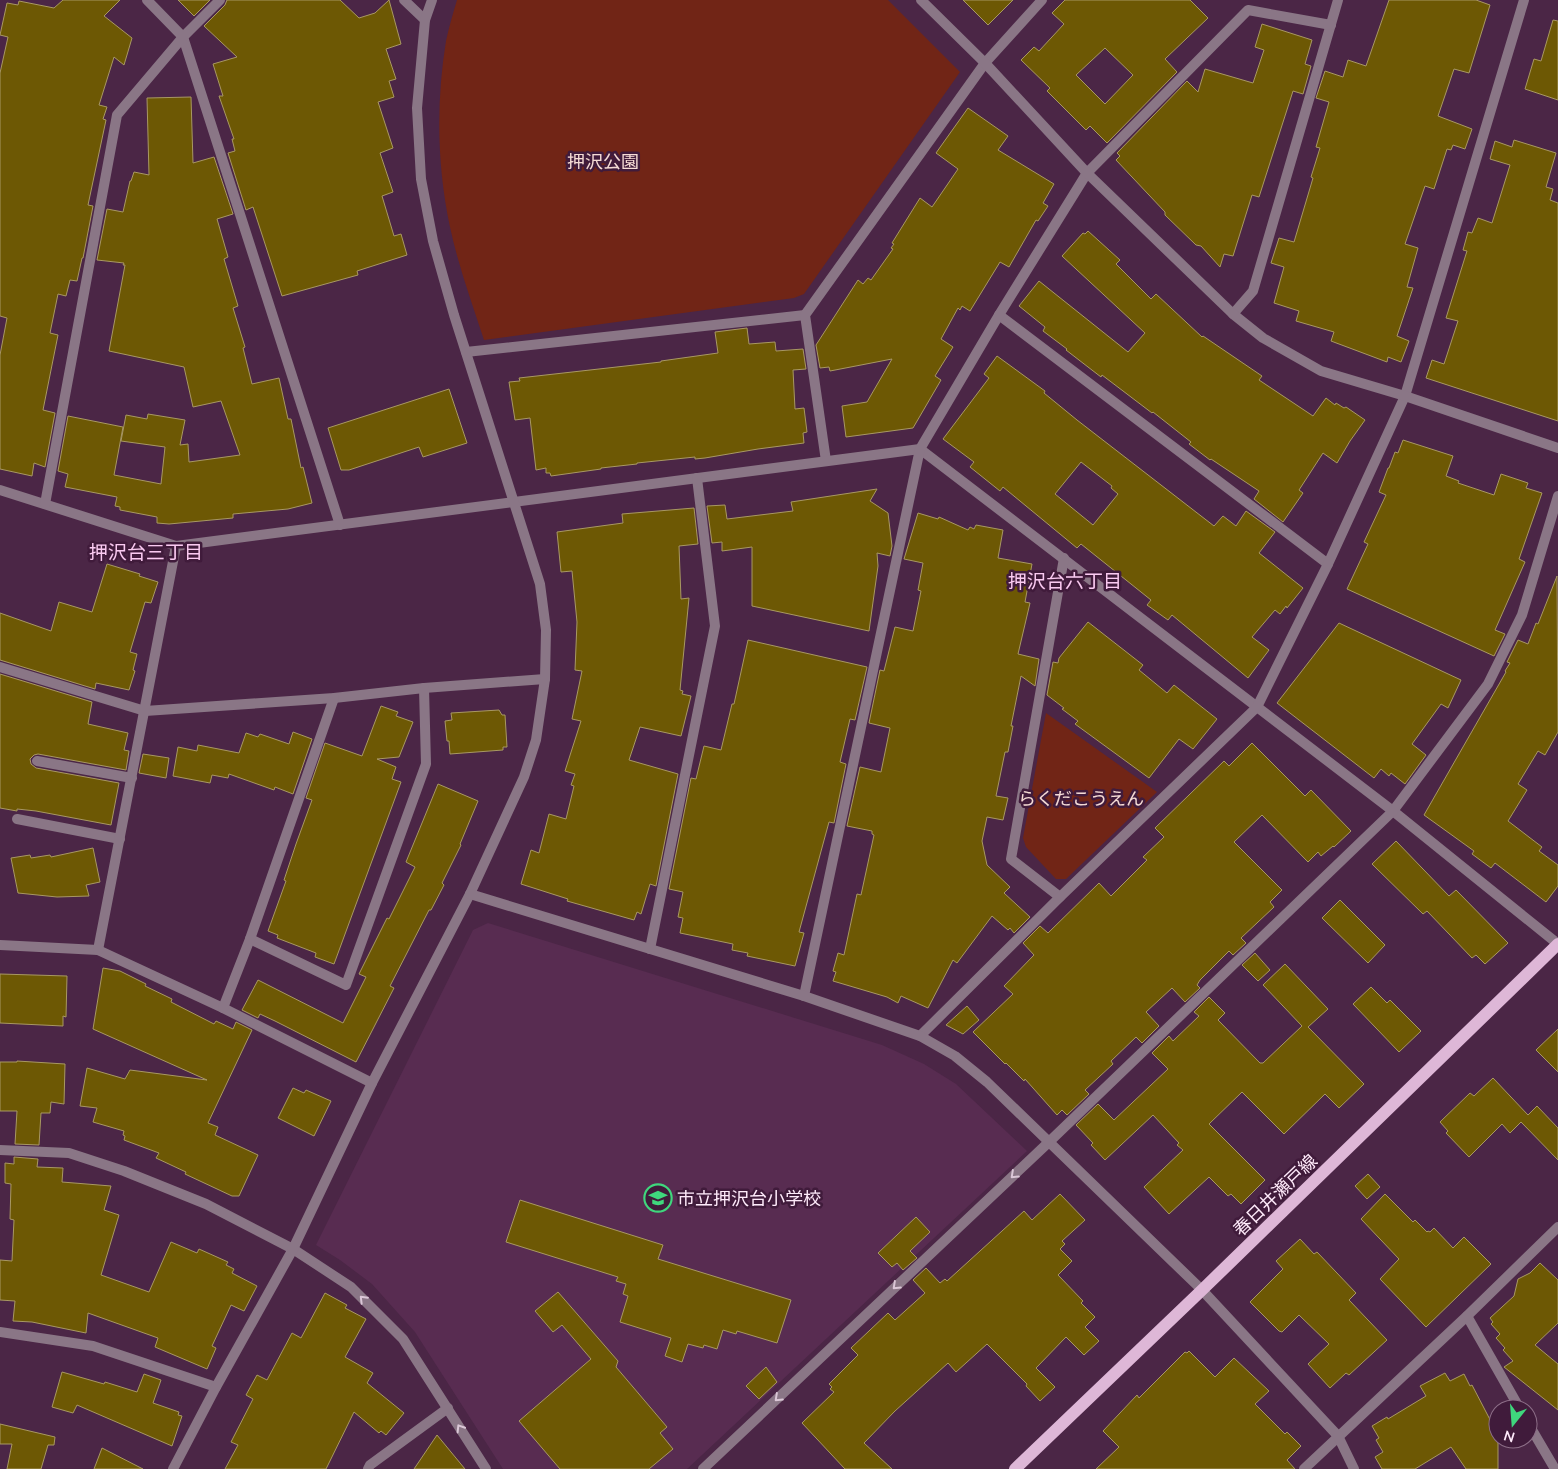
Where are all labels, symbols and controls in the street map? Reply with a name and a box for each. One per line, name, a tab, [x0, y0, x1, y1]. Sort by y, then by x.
park label: 押沢公園	[567, 150, 639, 173]
district label: 押沢台三丁目	[89, 540, 203, 564]
district label: 押沢台六丁目	[1008, 569, 1122, 593]
park label: らくだこうえん	[1018, 787, 1144, 810]
street label: 春日井瀬戸線	[1228, 1149, 1322, 1241]
one-way arrow	[1011, 1169, 1020, 1178]
school or university icon: 市立押沢台小学校	[643, 1183, 673, 1213]
place label: 市立押沢台小学校	[677, 1187, 821, 1210]
one-way arrow	[893, 1280, 902, 1289]
one-way arrow	[360, 1295, 369, 1304]
one-way arrow	[775, 1392, 784, 1401]
north arrow	[1488, 1399, 1538, 1449]
one-way arrow	[457, 1424, 467, 1433]
text: N	[1502, 1426, 1517, 1447]

